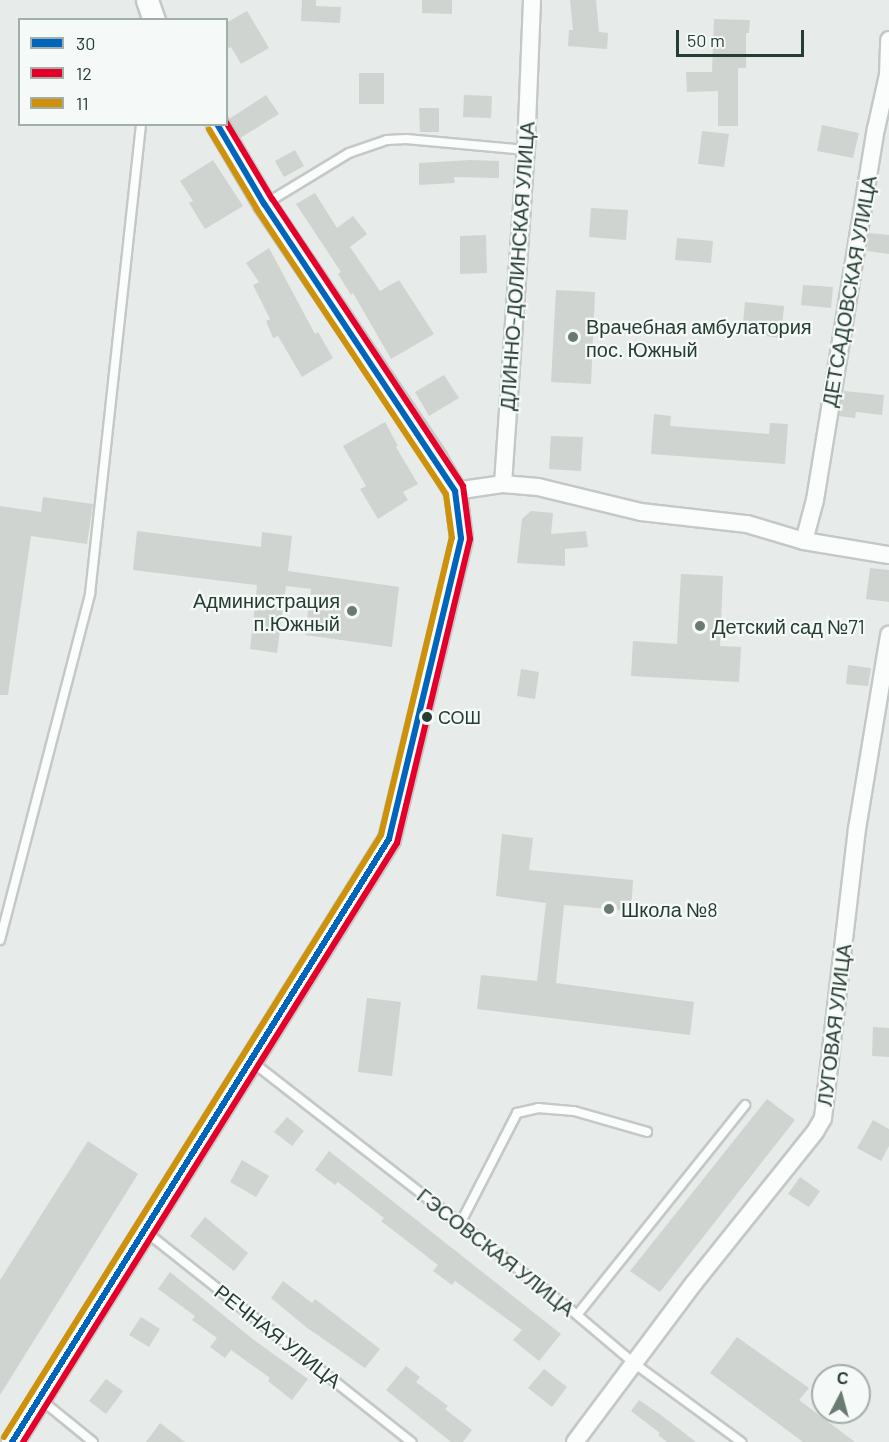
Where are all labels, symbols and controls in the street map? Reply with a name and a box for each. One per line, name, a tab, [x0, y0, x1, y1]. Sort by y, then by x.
legend	[18, 18, 228, 126]
scale bar	[679, 18, 806, 56]
text: 50 m	[687, 29, 725, 51]
text: 30	[76, 32, 95, 54]
text: 12	[76, 62, 92, 84]
text: 11	[76, 92, 89, 114]
street label: ДЛИННО-ДОЛИНСКАЯ УЛИЦА	[495, 121, 539, 411]
street label: ДЕТСАДОВСКАЯ УЛИЦА	[817, 173, 881, 409]
place label: Врачебная амбулатория пос. Южный	[586, 314, 812, 361]
marker: Врачебная амбулатория пос. Южный	[564, 328, 582, 346]
place label: Администрация п.Южный	[193, 588, 340, 635]
marker: Администрация п.Южный	[345, 604, 359, 618]
place label: Детский сад №71	[712, 614, 865, 638]
marker: Детский сад №71	[693, 619, 707, 633]
place label: СОШ	[438, 706, 481, 728]
marker: СОШ	[421, 711, 433, 723]
place label: Школа №8	[621, 897, 718, 921]
marker: Школа №8	[602, 902, 616, 916]
street label: ЛУГОВАЯ УЛИЦА	[812, 943, 856, 1107]
street label: ГЭСОВСКАЯ УЛИЦА	[413, 1183, 579, 1321]
street label: РЕЧНАЯ УЛИЦА	[210, 1279, 346, 1393]
north arrow	[811, 1364, 871, 1424]
text: С	[836, 1368, 849, 1388]

